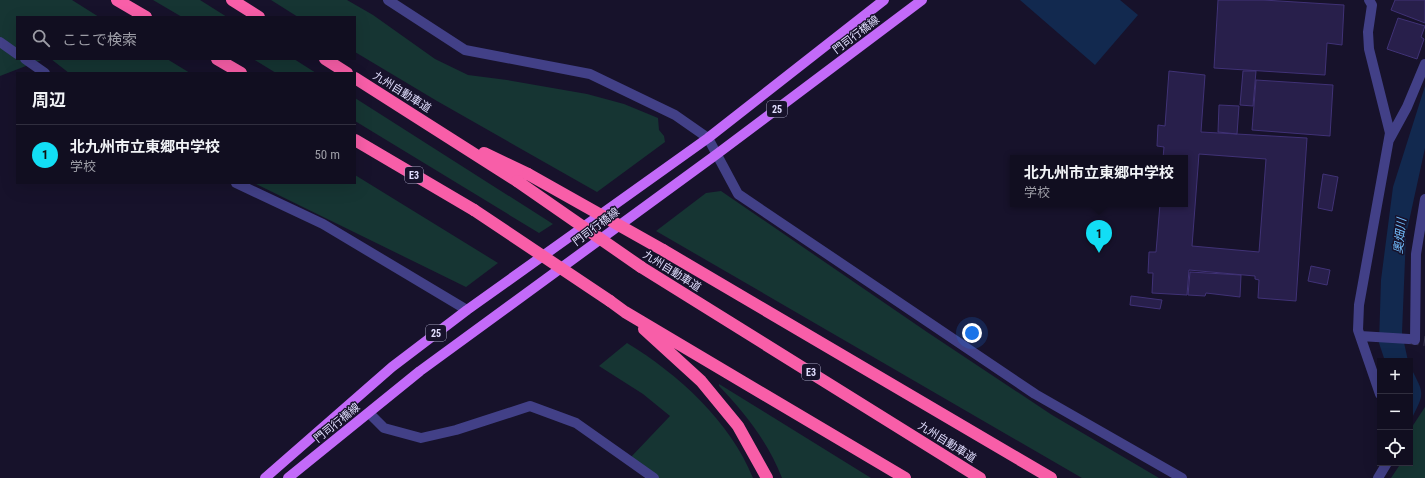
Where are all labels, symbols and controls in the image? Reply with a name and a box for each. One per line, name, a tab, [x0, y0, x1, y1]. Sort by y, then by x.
street label: 門司行橋線	[830, 13, 882, 57]
search box	[16, 16, 356, 60]
icon: search	[30, 27, 52, 49]
text: ここで検索	[62, 31, 137, 49]
street label: 九州自動車道	[371, 69, 433, 115]
text: 周辺	[32, 90, 66, 110]
road number: 25	[767, 101, 787, 117]
text: 北九州市立東郷中学校	[70, 138, 220, 156]
text: 1	[42, 147, 48, 162]
text: 50 m	[314, 147, 340, 162]
popup	[1010, 155, 1188, 207]
text: 学校	[70, 159, 96, 174]
text: 北九州市立東郷中学校	[1024, 164, 1174, 182]
road number: E3	[405, 167, 423, 183]
text: 学校	[1024, 185, 1050, 200]
street label: 門司行橋線	[570, 205, 622, 249]
water label: 奧畑川	[1391, 215, 1409, 255]
pin: 1	[1086, 220, 1112, 253]
street label: 九州自動車道	[641, 248, 703, 294]
your location	[962, 323, 982, 343]
road number: 25	[426, 325, 446, 341]
map controls	[1377, 358, 1413, 466]
button: +	[1377, 358, 1413, 394]
road number: E3	[802, 364, 820, 380]
button: −	[1377, 394, 1413, 430]
street label: 門司行橋線	[312, 401, 362, 445]
street label: 九州自動車道	[916, 419, 978, 465]
button: locate	[1377, 430, 1413, 466]

